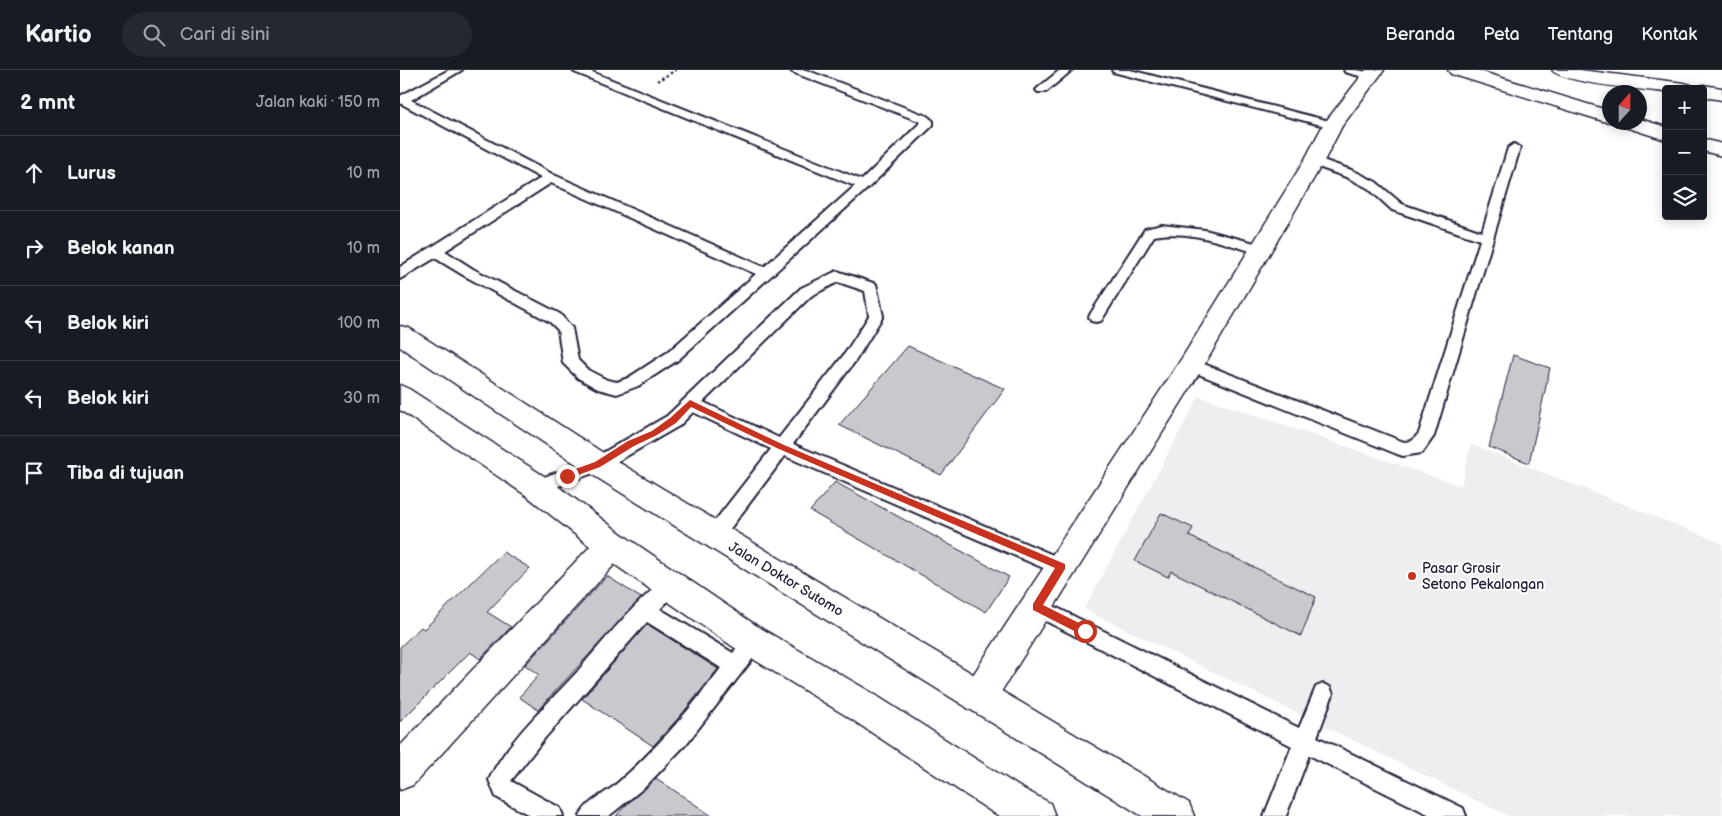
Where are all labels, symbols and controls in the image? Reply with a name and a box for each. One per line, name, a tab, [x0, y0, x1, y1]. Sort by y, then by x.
search box	[122, 12, 472, 57]
text: Kartio	[25, 20, 92, 49]
icon: search	[140, 21, 168, 49]
text: Cari di sini	[180, 23, 270, 46]
text: Beranda	[1385, 24, 1455, 45]
text: Peta	[1483, 24, 1520, 45]
text: Tentang	[1548, 24, 1613, 45]
text: Kontak	[1641, 24, 1697, 45]
north arrow	[1602, 85, 1647, 130]
map controls	[1662, 85, 1707, 220]
button: +	[1662, 85, 1707, 130]
text: 2 mnt	[20, 90, 75, 115]
text: Jalan kaki · 150 m	[256, 93, 380, 112]
button: −	[1662, 130, 1707, 175]
icon: ahead	[20, 159, 48, 187]
text: Lurus	[67, 162, 116, 185]
text: 10 m	[347, 164, 380, 183]
button: layers	[1662, 175, 1707, 220]
icon: right	[20, 234, 48, 262]
text: Belok kanan	[67, 237, 175, 260]
text: 10 m	[347, 239, 380, 258]
icon: left	[20, 309, 48, 337]
text: Belok kiri	[67, 312, 149, 335]
text: 100 m	[337, 314, 380, 333]
icon: left	[20, 384, 48, 412]
text: Belok kiri	[67, 387, 149, 410]
text: 30 m	[343, 389, 380, 408]
icon: arrive	[20, 459, 48, 487]
text: Tiba di tujuan	[67, 462, 184, 485]
route end	[556, 465, 579, 488]
street label: Jalan Doktor Sutomo	[726, 538, 846, 620]
place label: Pasar Grosir Setono Pekalongan	[1422, 560, 1544, 593]
marker: Pasar Grosir Setono Pekalongan	[1406, 570, 1418, 582]
route start	[1074, 620, 1097, 643]

